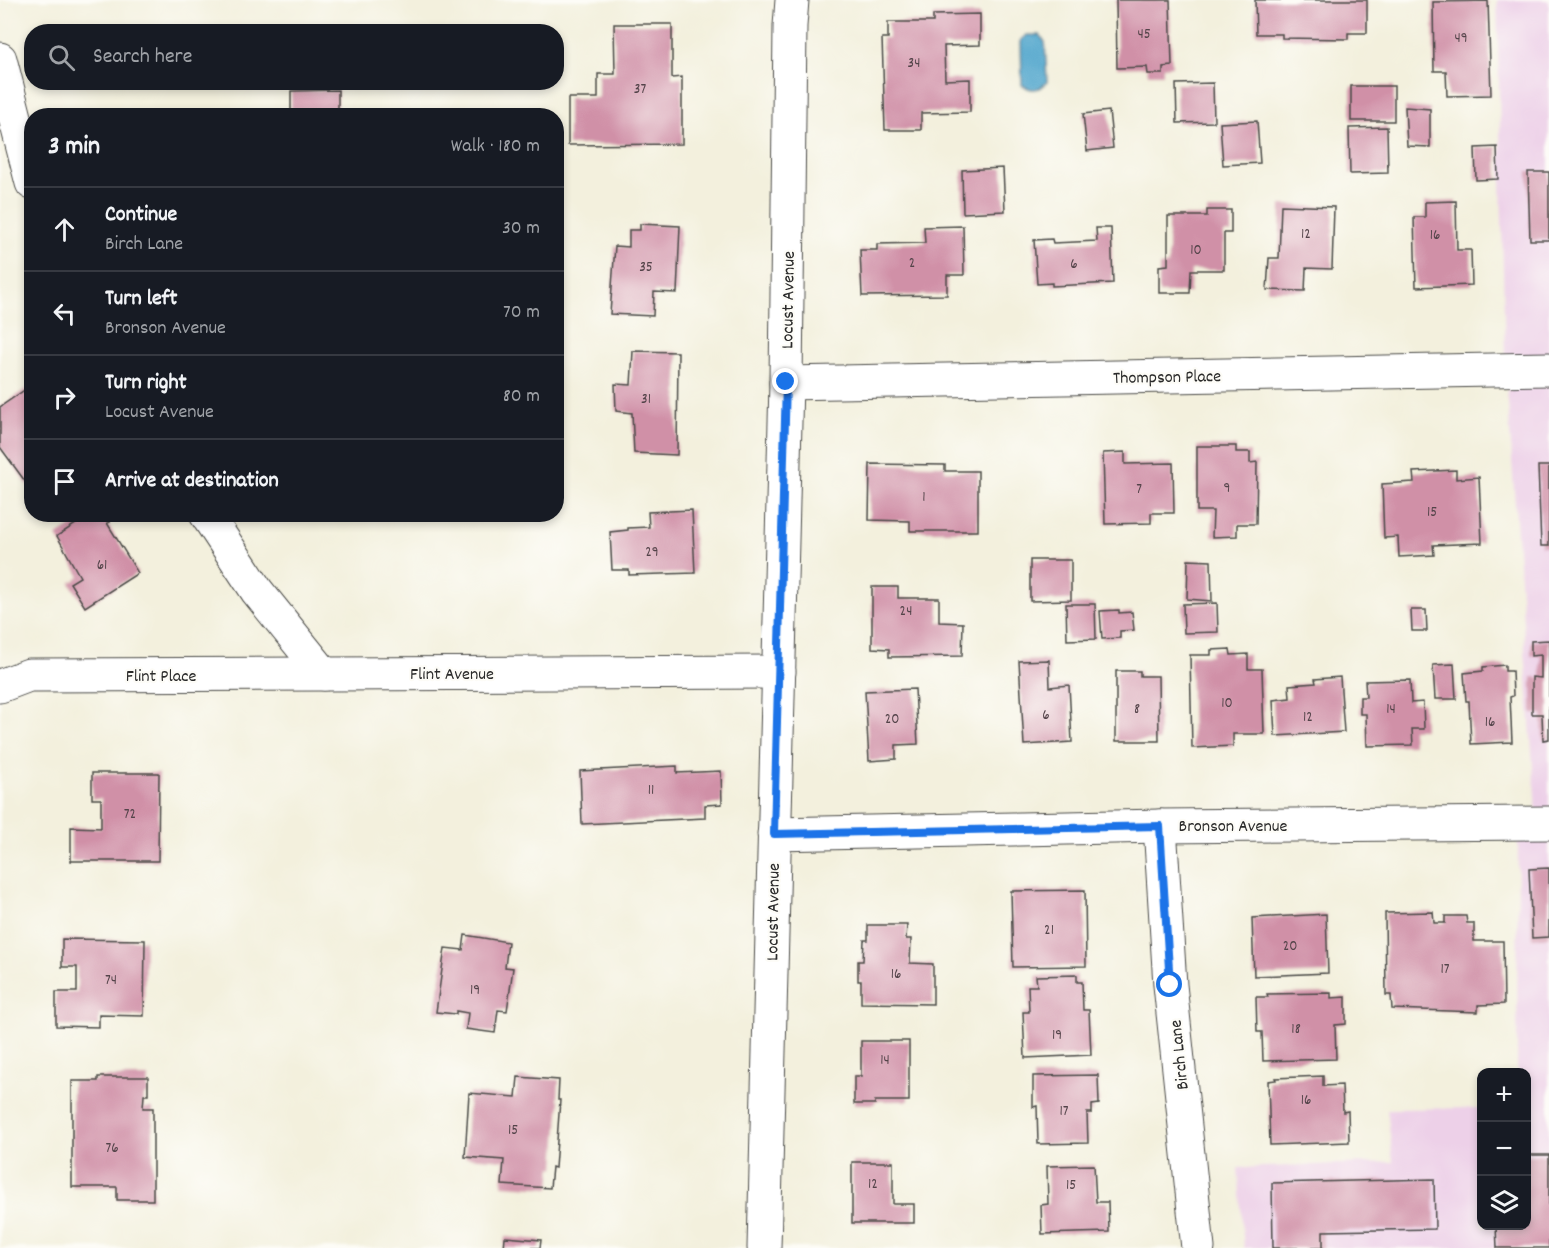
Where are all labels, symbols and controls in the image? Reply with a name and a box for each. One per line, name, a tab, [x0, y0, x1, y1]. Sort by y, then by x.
search box	[24, 24, 564, 90]
house number: 45	[1137, 24, 1151, 46]
house number: 49	[1454, 28, 1468, 50]
icon: search	[45, 41, 78, 74]
text: Search here	[93, 42, 192, 73]
house number: 34	[908, 53, 920, 75]
house number: 37	[634, 79, 646, 101]
text: 3 min	[48, 129, 100, 166]
text: Walk · 180 m	[451, 133, 540, 161]
text: Continue	[105, 200, 177, 231]
icon: ahead	[48, 213, 81, 246]
text: 30 m	[502, 215, 540, 243]
house number: 12	[1301, 224, 1311, 246]
house number: 16	[1430, 225, 1440, 247]
text: Birch Lane	[105, 231, 183, 259]
house number: 10	[1190, 240, 1202, 262]
street label: Locust Avenue	[776, 251, 803, 349]
house number: 2	[909, 253, 915, 275]
house number: 6	[1070, 254, 1078, 276]
house number: 35	[639, 257, 653, 279]
text: Turn left	[105, 284, 177, 315]
icon: left	[48, 297, 81, 330]
text: 70 m	[503, 299, 540, 327]
text: Bronson Avenue	[105, 315, 226, 343]
street label: Thompson Place	[1113, 365, 1221, 392]
text: Turn right	[105, 368, 187, 399]
route end	[772, 368, 798, 394]
icon: right	[48, 381, 81, 414]
text: 80 m	[503, 383, 540, 411]
house number: 31	[641, 389, 651, 411]
text: Locust Avenue	[105, 399, 214, 427]
icon: arrive	[48, 465, 81, 498]
text: Arrive at destination	[105, 466, 279, 497]
house number: 9	[1224, 478, 1230, 500]
house number: 7	[1136, 479, 1142, 501]
house number: 1	[922, 487, 926, 509]
house number: 15	[1427, 502, 1437, 524]
house number: 29	[645, 542, 659, 564]
house number: 61	[97, 555, 107, 577]
house number: 24	[900, 601, 912, 623]
street label: Flint Avenue	[410, 663, 494, 688]
street label: Flint Place	[126, 665, 196, 690]
house number: 10	[1221, 693, 1233, 715]
house number: 8	[1134, 699, 1140, 721]
house number: 14	[1386, 699, 1396, 721]
house number: 6	[1042, 705, 1050, 727]
house number: 12	[1303, 707, 1313, 729]
house number: 20	[885, 709, 899, 731]
house number: 16	[1485, 712, 1495, 734]
house number: 11	[648, 780, 654, 802]
house number: 72	[124, 804, 136, 826]
street label: Bronson Avenue	[1179, 815, 1287, 840]
street label: Locust Avenue	[761, 863, 788, 961]
house number: 21	[1044, 920, 1054, 942]
house number: 20	[1283, 936, 1297, 958]
house number: 17	[1440, 959, 1450, 981]
house number: 16	[891, 964, 901, 986]
house number: 74	[105, 970, 117, 992]
route start	[1156, 971, 1182, 997]
house number: 19	[470, 980, 480, 1002]
street label: Birch Lane	[1164, 1018, 1197, 1091]
house number: 18	[1291, 1019, 1301, 1041]
house number: 19	[1052, 1025, 1062, 1047]
house number: 14	[880, 1050, 890, 1072]
map controls	[1477, 1068, 1531, 1230]
button: +	[1477, 1068, 1531, 1122]
house number: 16	[1301, 1090, 1311, 1112]
house number: 17	[1059, 1101, 1069, 1123]
house number: 15	[508, 1120, 518, 1142]
button: −	[1477, 1122, 1531, 1176]
house number: 76	[105, 1138, 119, 1160]
house number: 12	[868, 1174, 878, 1196]
house number: 15	[1066, 1175, 1076, 1197]
button: layers	[1477, 1176, 1531, 1230]

